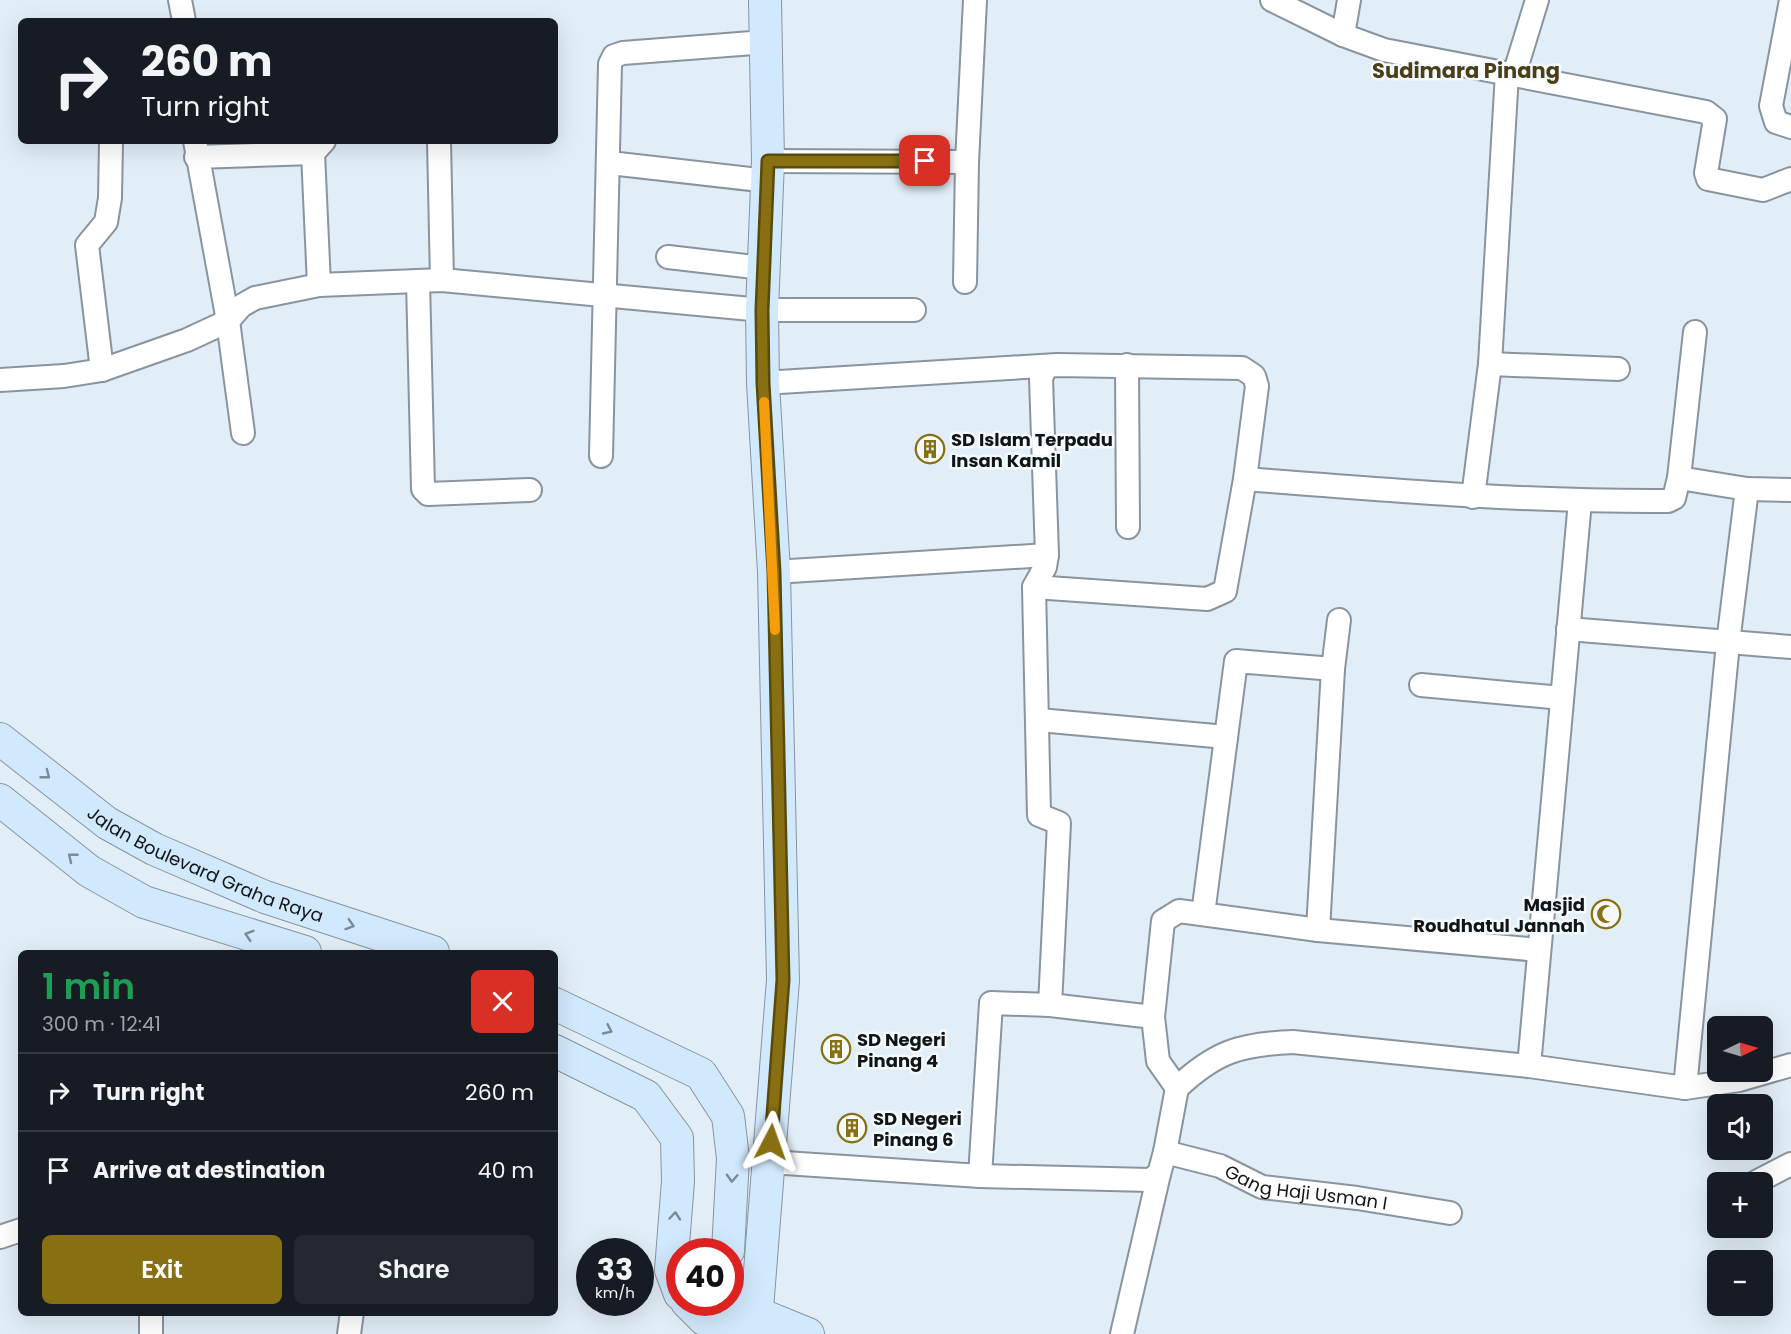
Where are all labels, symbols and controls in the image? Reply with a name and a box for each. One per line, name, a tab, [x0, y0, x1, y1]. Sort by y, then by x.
text: 260 m	[141, 32, 273, 91]
icon: right	[42, 42, 120, 120]
district label: Sudimara Pinang	[1372, 56, 1560, 85]
text: Turn right	[141, 88, 270, 125]
pin	[899, 135, 950, 186]
icon: arrive	[908, 144, 941, 177]
place label: SD Islam Terpadu Insan Kamil	[951, 427, 1113, 473]
building icon: SD Islam Terpadu Insan Kamil	[914, 433, 946, 465]
one-way arrow	[39, 767, 50, 778]
street label: Jalan Boulevard Graha Raya	[82, 800, 327, 928]
one-way arrow	[68, 854, 79, 865]
place label: Masjid Roudhatul Jannah	[1413, 892, 1585, 938]
mosque icon: Masjid Roudhatul Jannah	[1590, 898, 1622, 930]
one-way arrow	[344, 918, 355, 930]
one-way arrow	[244, 930, 255, 942]
text: 1 min	[42, 961, 135, 1012]
button: close	[471, 970, 534, 1033]
text: 300 m · 12:41	[42, 1010, 161, 1038]
north arrow	[1707, 1016, 1773, 1082]
map controls	[1707, 1016, 1773, 1316]
one-way arrow	[601, 1022, 612, 1034]
place label: SD Negeri Pinang 4	[857, 1027, 946, 1073]
building icon: SD Negeri Pinang 4	[820, 1033, 852, 1065]
icon: right	[42, 1076, 75, 1109]
text: Turn right	[93, 1077, 204, 1108]
text: 260 m	[465, 1077, 534, 1108]
button: sound	[1707, 1094, 1773, 1160]
place label: SD Negeri Pinang 6	[873, 1106, 962, 1152]
position arrow	[739, 1110, 803, 1174]
building icon: SD Negeri Pinang 6	[836, 1112, 868, 1144]
icon: arrive	[42, 1154, 75, 1187]
text: Arrive at destination	[93, 1155, 325, 1186]
text: 40 m	[478, 1155, 534, 1186]
street label: Gang Haji Usman I	[1221, 1158, 1389, 1215]
button: +	[1707, 1172, 1773, 1238]
one-way arrow	[726, 1174, 739, 1183]
one-way arrow	[668, 1212, 681, 1221]
button: Exit	[42, 1235, 282, 1304]
button: Share	[294, 1235, 534, 1304]
speed limit sign: 40	[666, 1238, 744, 1316]
text: 33	[597, 1248, 633, 1291]
button: −	[1707, 1250, 1773, 1316]
text: km/h	[595, 1282, 635, 1303]

